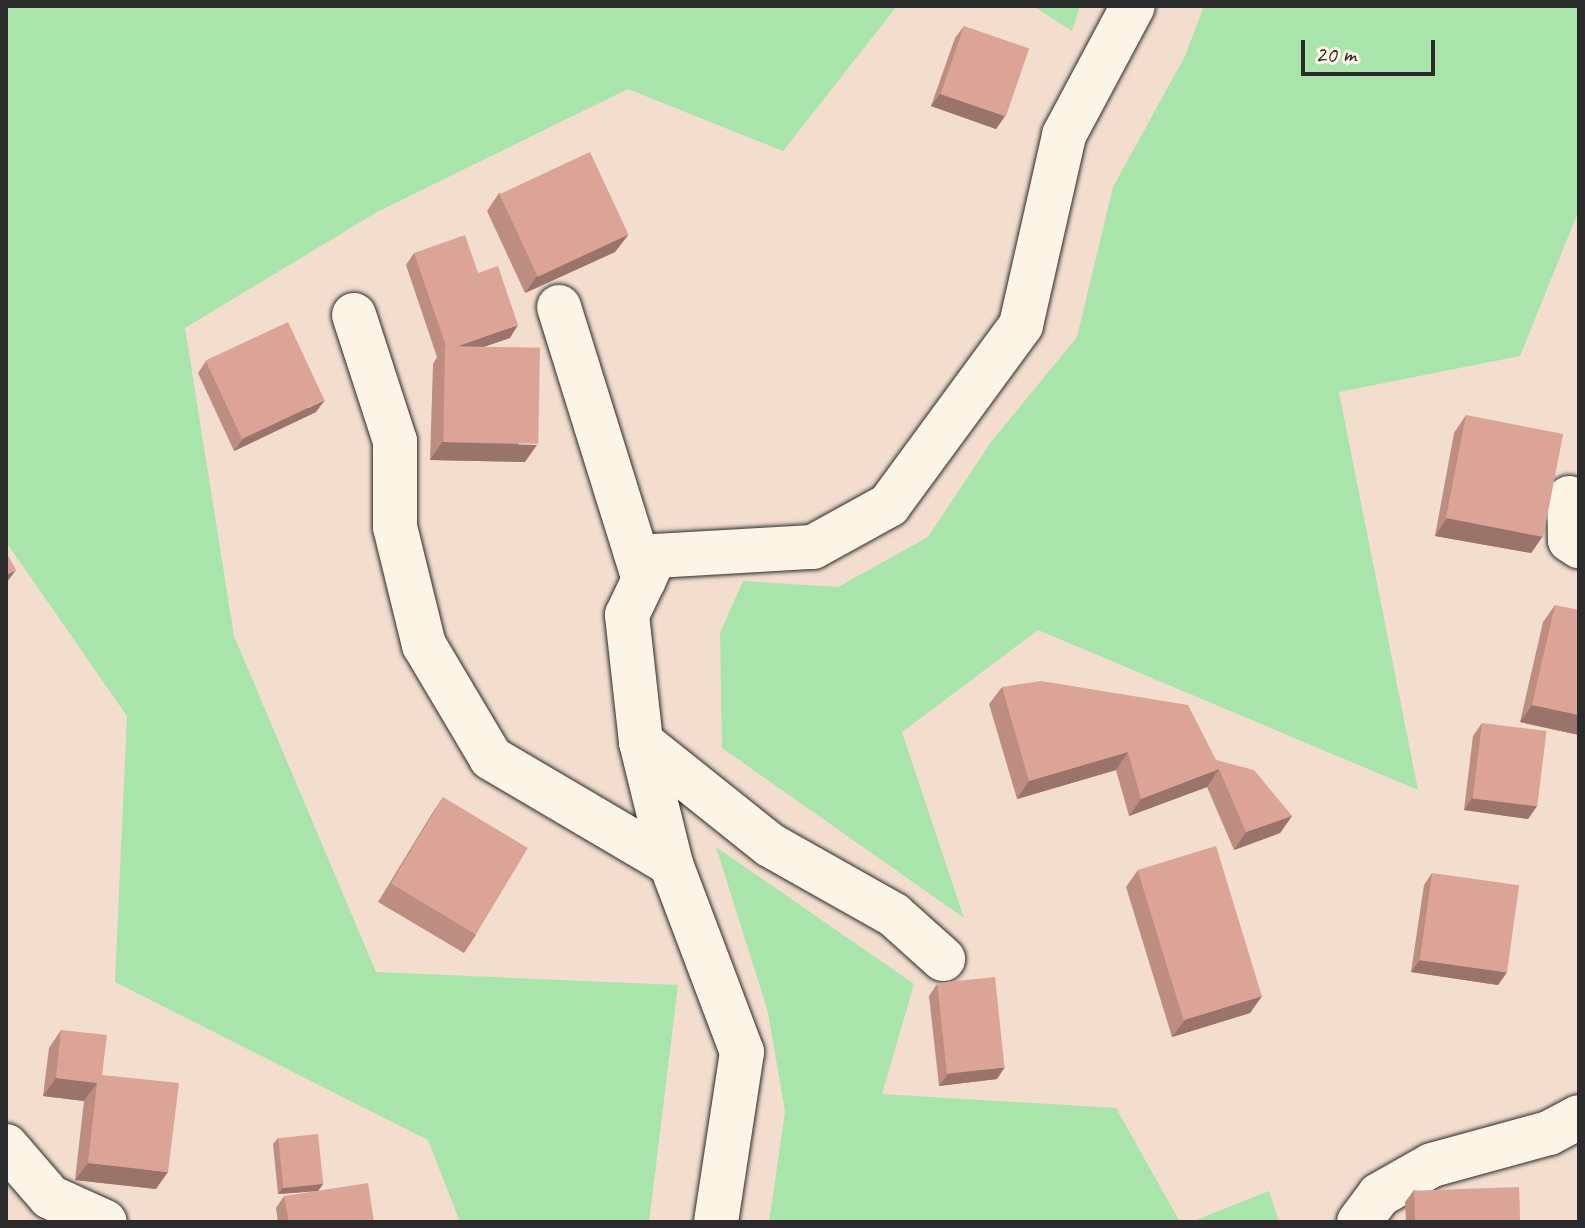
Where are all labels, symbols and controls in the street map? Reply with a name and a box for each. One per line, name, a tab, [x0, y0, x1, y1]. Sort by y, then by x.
scale bar	[1305, 24, 1439, 74]
text: 20 m	[1315, 39, 1356, 69]

